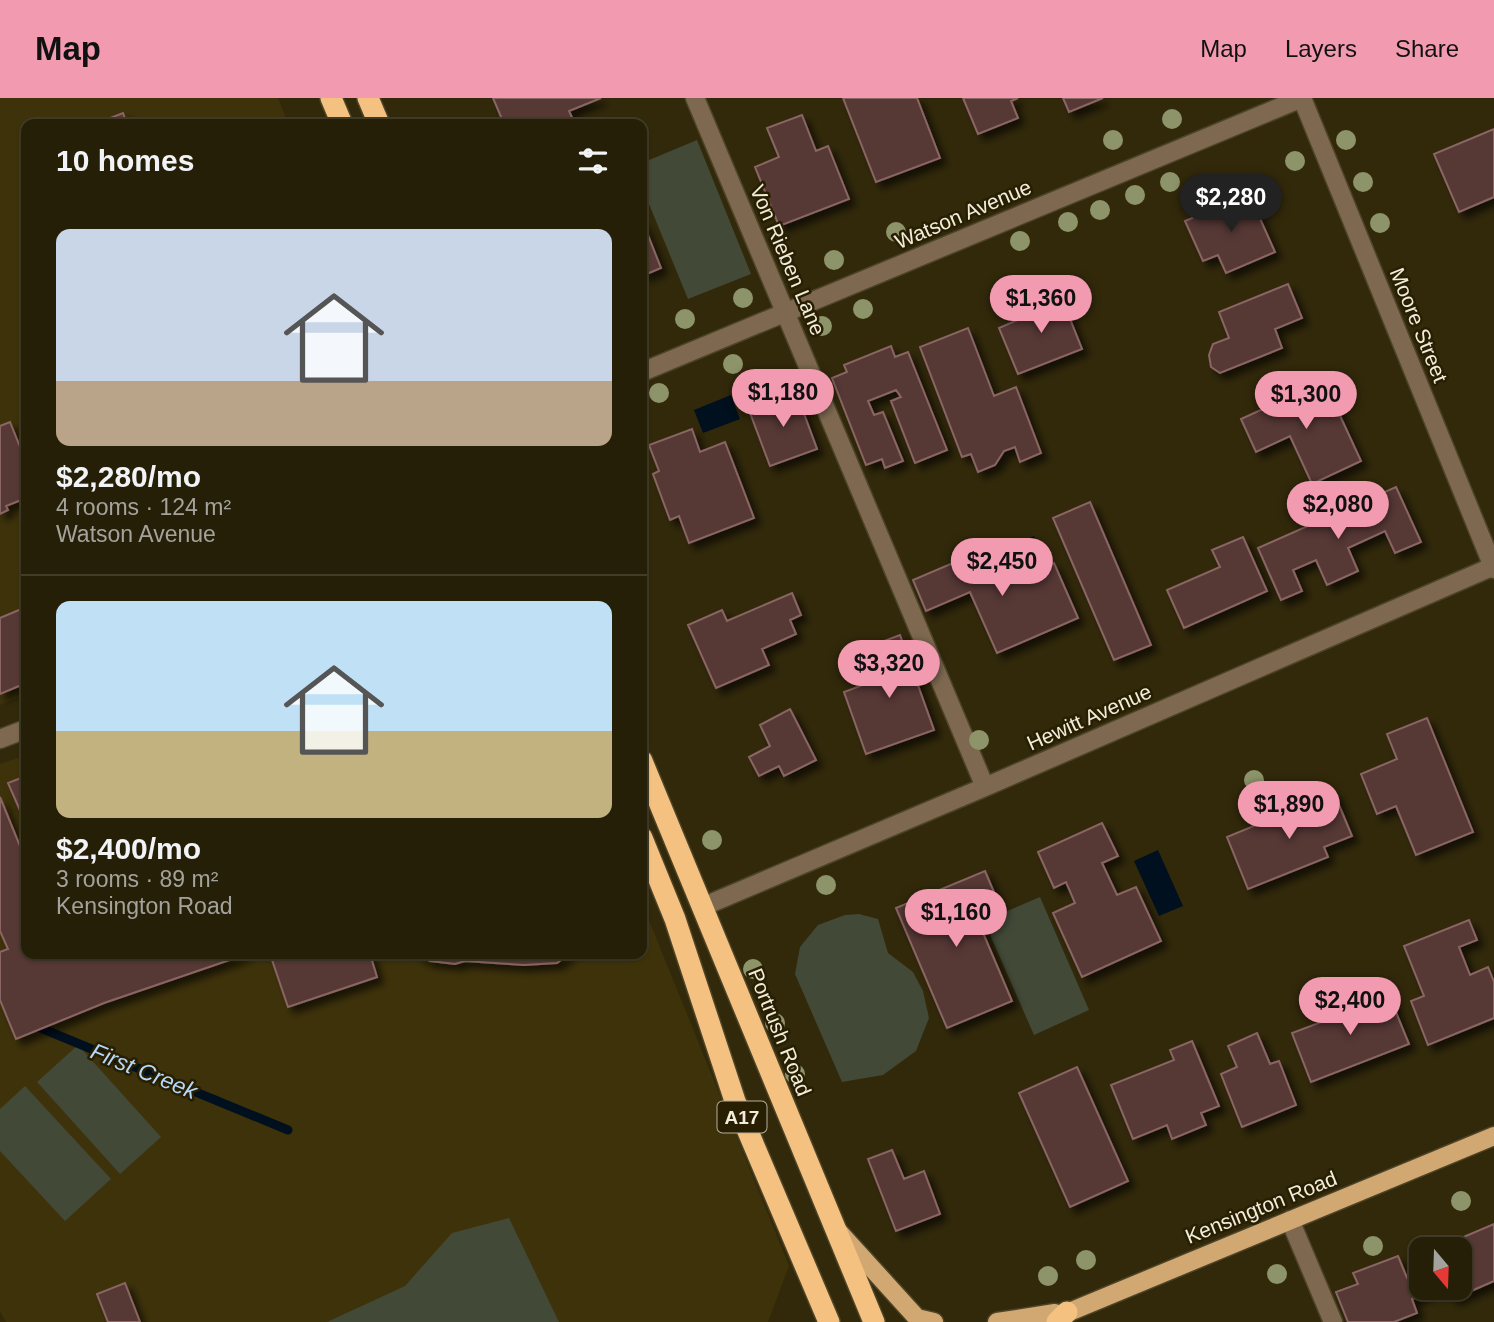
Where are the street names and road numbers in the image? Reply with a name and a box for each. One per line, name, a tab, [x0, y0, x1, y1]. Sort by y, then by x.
street label: Watson Avenue	[891, 175, 1035, 253]
street label: Von Rieben Lane	[746, 181, 830, 339]
street label: Moore Street	[1386, 264, 1452, 386]
street label: Hewitt Avenue	[1023, 679, 1155, 755]
street label: Portrush Road	[744, 965, 816, 1099]
road number: A17	[718, 1102, 766, 1133]
street label: Kensington Road	[1182, 1166, 1340, 1248]

